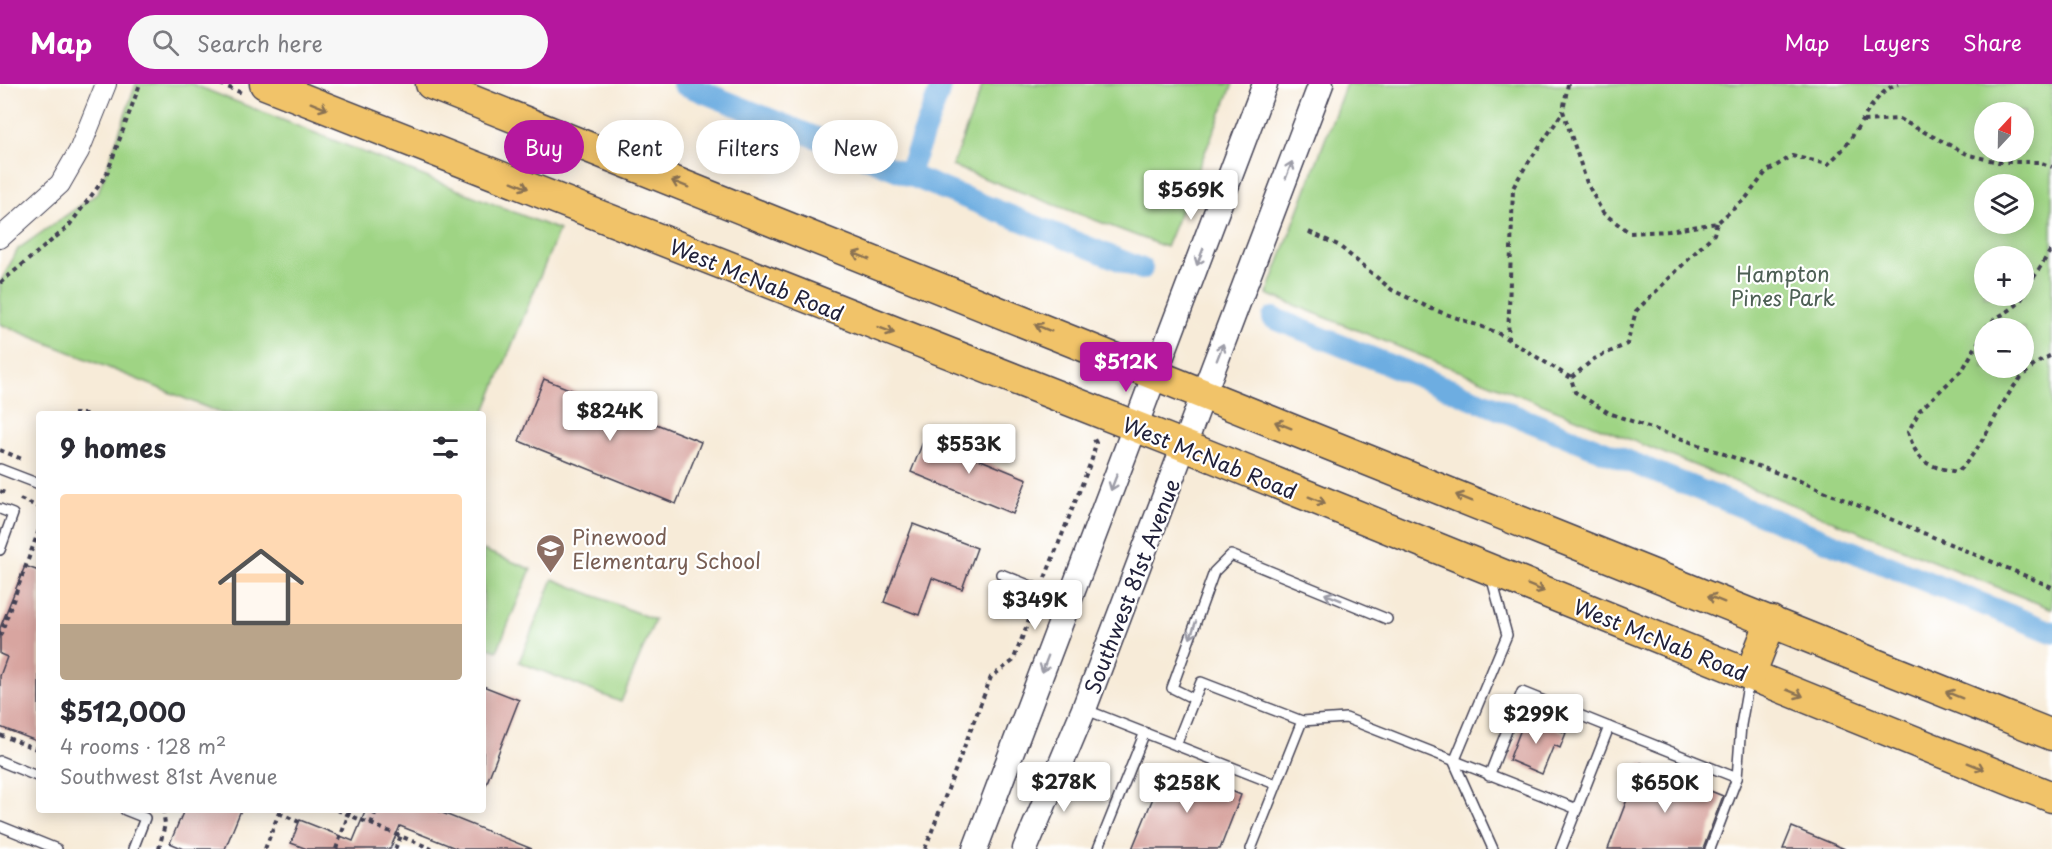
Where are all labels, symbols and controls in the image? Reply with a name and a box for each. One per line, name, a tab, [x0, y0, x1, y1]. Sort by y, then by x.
search box	[128, 15, 548, 69]
text: Map	[30, 21, 92, 64]
icon: search	[149, 26, 182, 59]
text: Search here	[197, 26, 323, 59]
text: Map	[1785, 26, 1829, 58]
text: Layers	[1862, 26, 1930, 58]
text: Share	[1963, 26, 2022, 58]
one-way arrow	[309, 101, 328, 112]
north arrow	[1974, 102, 2034, 162]
map controls	[1974, 102, 2034, 378]
chip: Buy	[504, 120, 584, 174]
chip: Rent	[596, 120, 684, 174]
chip: Filters	[696, 120, 800, 174]
chip: New	[812, 120, 898, 174]
one-way arrow	[1284, 161, 1295, 180]
pin: $569K	[1149, 170, 1233, 221]
text: $569K	[1158, 174, 1224, 204]
button: layers	[1974, 174, 2034, 234]
one-way arrow	[672, 178, 690, 189]
one-way arrow	[510, 180, 528, 191]
street label: West McNab Road	[665, 229, 849, 329]
button: +	[1974, 246, 2034, 306]
one-way arrow	[1193, 247, 1204, 265]
one-way arrow	[853, 250, 871, 261]
park label: Hampton Pines Park	[1731, 257, 1835, 313]
button: −	[1974, 318, 2034, 378]
one-way arrow	[1034, 322, 1052, 333]
one-way arrow	[876, 325, 895, 336]
pin: $512K	[1084, 342, 1168, 393]
one-way arrow	[1216, 343, 1227, 362]
text: $512K	[1094, 346, 1158, 376]
pin: $824K	[568, 391, 652, 442]
text: $824K	[577, 395, 643, 425]
street label: West McNab Road	[1118, 407, 1302, 507]
one-way arrow	[1274, 419, 1293, 430]
pin: $553K	[927, 424, 1011, 475]
text: 9 homes	[60, 428, 166, 467]
text: $553K	[937, 428, 1001, 458]
icon: filters	[429, 431, 462, 464]
one-way arrow	[1108, 472, 1119, 491]
street label: Southwest 81st Avenue	[1075, 474, 1187, 698]
one-way arrow	[1455, 492, 1474, 503]
one-way arrow	[1307, 495, 1325, 506]
place label: Pinewood Elementary School	[572, 520, 761, 576]
school or university icon: Pinewood Elementary School	[535, 532, 567, 574]
icon: home	[207, 533, 315, 641]
pin: $349K	[993, 580, 1077, 631]
text: $349K	[1002, 584, 1068, 614]
one-way arrow	[1527, 584, 1545, 595]
street label: West McNab Road	[1569, 589, 1753, 689]
one-way arrow	[1324, 591, 1342, 602]
one-way arrow	[1708, 593, 1726, 604]
one-way arrow	[1187, 620, 1198, 639]
one-way arrow	[1039, 654, 1050, 673]
one-way arrow	[1785, 688, 1804, 699]
one-way arrow	[1945, 689, 1964, 700]
text: $512,000	[60, 692, 186, 731]
pin: $299K	[1494, 694, 1578, 745]
text: $299K	[1503, 698, 1569, 728]
text: 4 rooms · 128 m²	[60, 731, 226, 761]
text: Southwest 81st Avenue	[60, 761, 278, 791]
one-way arrow	[1966, 761, 1985, 772]
pin: $278K	[1022, 762, 1106, 813]
pin: $258K	[1145, 763, 1229, 814]
pin: $650K	[1623, 763, 1707, 814]
text: $278K	[1031, 766, 1097, 796]
text: $258K	[1153, 767, 1221, 797]
text: $650K	[1631, 767, 1699, 797]

